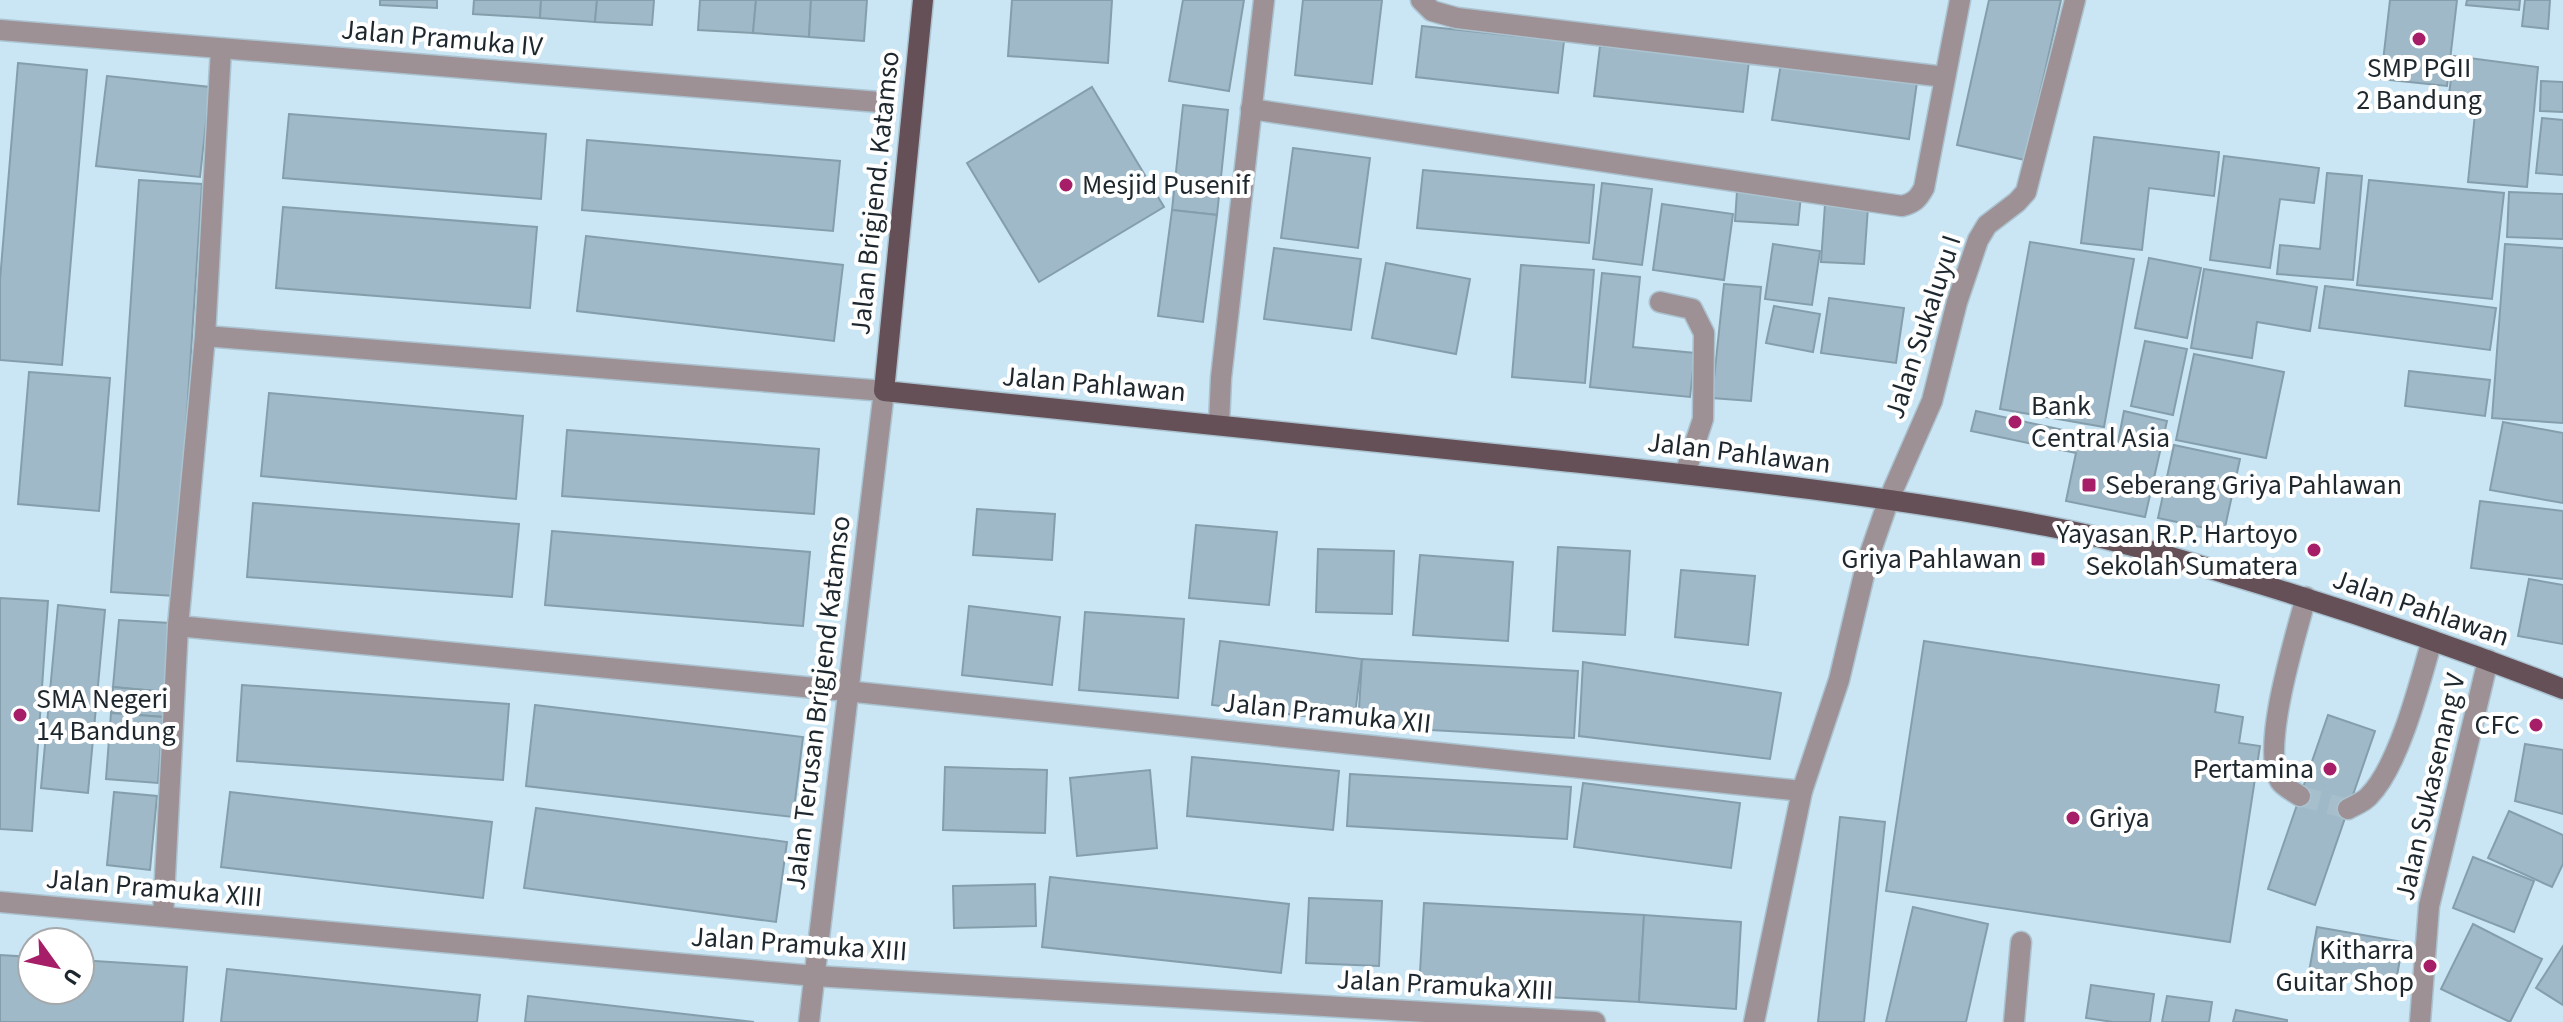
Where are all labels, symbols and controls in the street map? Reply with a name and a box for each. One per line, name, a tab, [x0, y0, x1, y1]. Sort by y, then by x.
street label: Jalan Pramuka IV	[340, 9, 545, 67]
marker: SMP PGII 2 Bandung	[2410, 30, 2428, 48]
place label: SMP PGII 2 Bandung	[2356, 48, 2482, 120]
street label: Jalan Brigjend. Katamso	[840, 49, 910, 337]
place label: Mesjid Pusenif	[1082, 165, 1251, 205]
marker: Mesjid Pusenif	[1057, 176, 1075, 194]
street label: Jalan Sukaluyu I	[1874, 230, 1972, 424]
street label: Jalan Pahlawan	[1000, 356, 1188, 412]
place label: Bank Central Asia	[2031, 386, 2170, 458]
marker: Bank Central Asia	[2006, 413, 2024, 431]
street label: Jalan Pahlawan	[1645, 422, 1833, 484]
place label: Seberang Griya Pahlawan	[2105, 465, 2402, 505]
marker: Seberang Griya Pahlawan	[2080, 476, 2098, 494]
street label: Jalan Terusan Brigjend Katamso	[775, 513, 861, 893]
place label: Yayasan R.P. Hartoyo Sekolah Sumatera	[2055, 514, 2298, 586]
place label: Griya Pahlawan	[1841, 539, 2022, 579]
marker: Yayasan R.P. Hartoyo Sekolah Sumatera	[2305, 541, 2323, 559]
marker: Griya Pahlawan	[2029, 550, 2047, 568]
street label: Jalan Pahlawan	[2327, 559, 2515, 657]
street label: Jalan Sukasenang V	[2384, 669, 2476, 905]
place label: SMA Negeri 14 Bandung	[36, 679, 176, 751]
street label: Jalan Pramuka XII	[1221, 682, 1433, 744]
place label: CFC	[2474, 705, 2520, 745]
marker: SMA Negeri 14 Bandung	[11, 706, 29, 724]
marker: CFC	[2527, 716, 2545, 734]
place label: Pertamina	[2193, 749, 2314, 789]
marker: Pertamina	[2321, 760, 2339, 778]
place label: Griya	[2089, 798, 2150, 838]
marker: Griya	[2064, 809, 2082, 827]
street label: Jalan Pramuka XIII	[44, 859, 264, 917]
street label: Jalan Pramuka XIII	[689, 916, 909, 972]
north arrow	[16, 926, 96, 1006]
place label: Kitharra Guitar Shop	[2275, 930, 2414, 1002]
marker: Kitharra Guitar Shop	[2421, 957, 2439, 975]
street label: Jalan Pramuka XIII	[1336, 959, 1554, 1011]
text: U	[55, 961, 89, 991]

